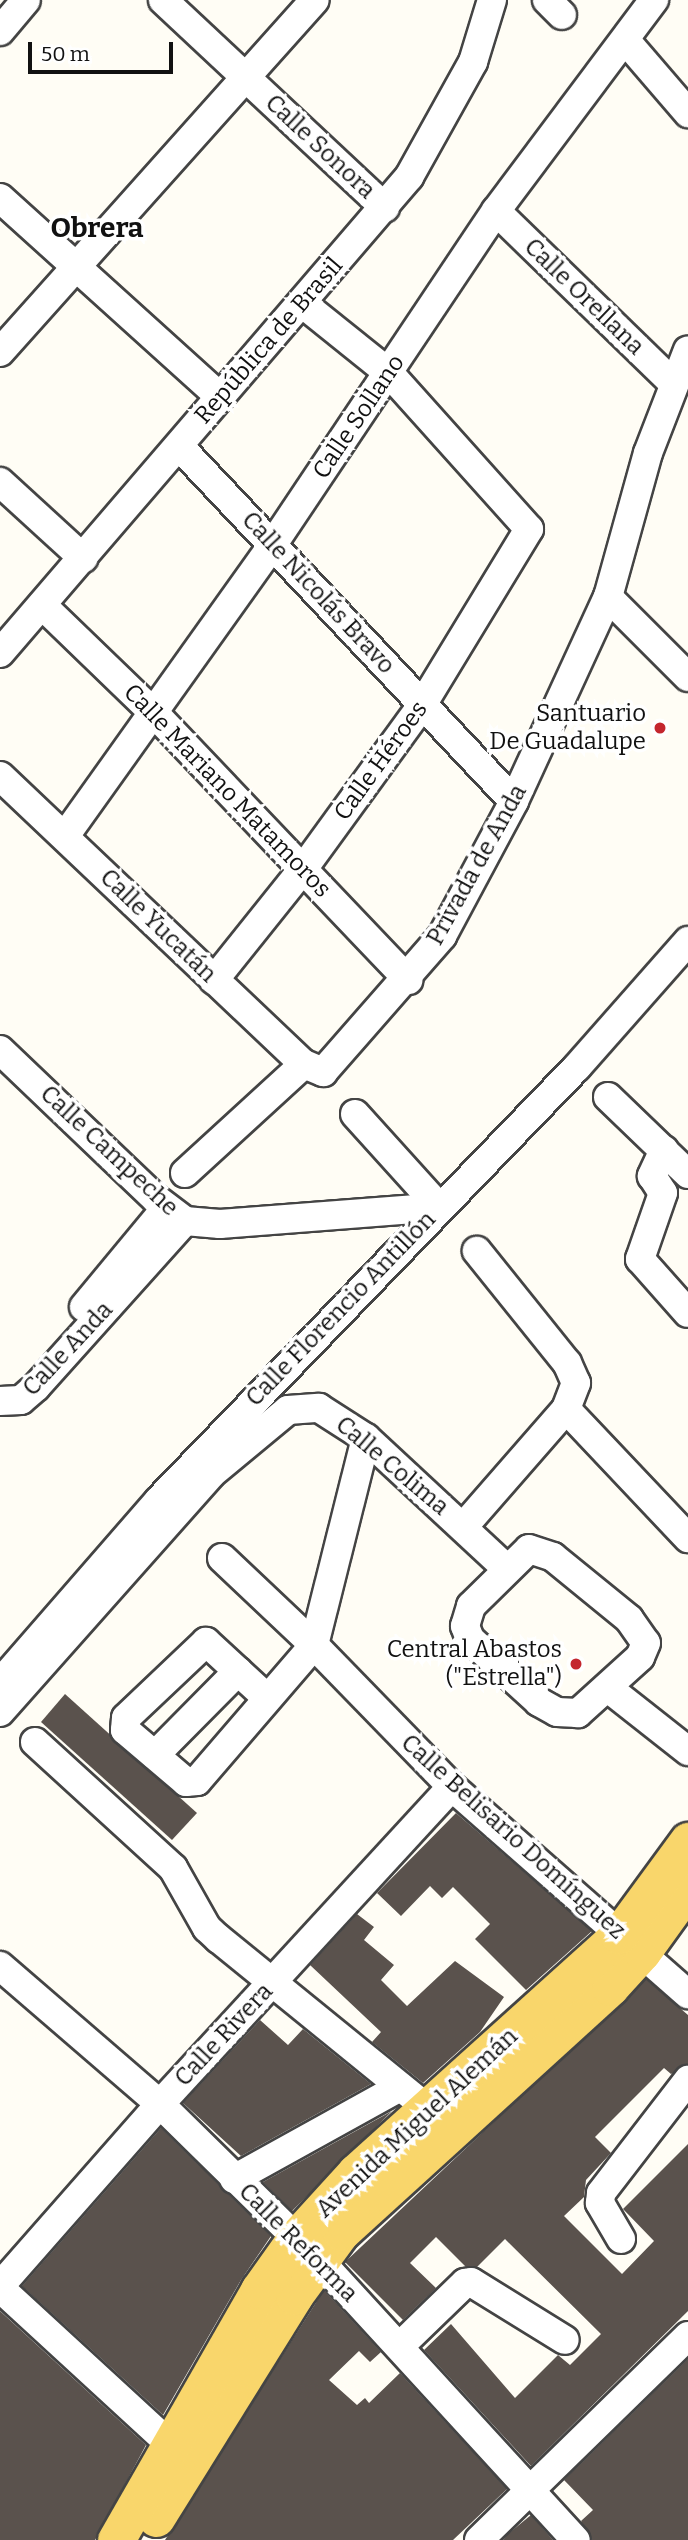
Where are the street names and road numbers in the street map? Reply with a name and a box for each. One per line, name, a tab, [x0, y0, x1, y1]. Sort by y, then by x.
street label: Calle Sonora	[259, 89, 381, 205]
street label: Calle Orellana	[518, 233, 650, 361]
street label: República de Brasil	[189, 252, 349, 430]
street label: Calle Sollano	[307, 350, 411, 484]
street label: Calle Nicolás Bravo	[235, 506, 401, 680]
street label: Calle Mariano Matamoros	[117, 678, 337, 904]
street label: Calle Héroes	[328, 696, 434, 826]
street label: Privada de Anda	[421, 780, 533, 950]
street label: Calle Yucatán	[94, 863, 222, 989]
street label: Calle Campeche	[34, 1080, 184, 1222]
street label: Calle Florencio Antillón	[240, 1205, 442, 1413]
street label: Calle Anda	[17, 1296, 119, 1402]
street label: Calle Colima	[330, 1410, 454, 1522]
street label: Calle Belisario Domínguez	[395, 1729, 631, 1945]
street label: Calle Rivera	[169, 1978, 279, 2092]
street label: Avenida Miguel Alemán	[310, 2022, 524, 2224]
street label: Calle Reforma	[232, 2177, 364, 2309]

